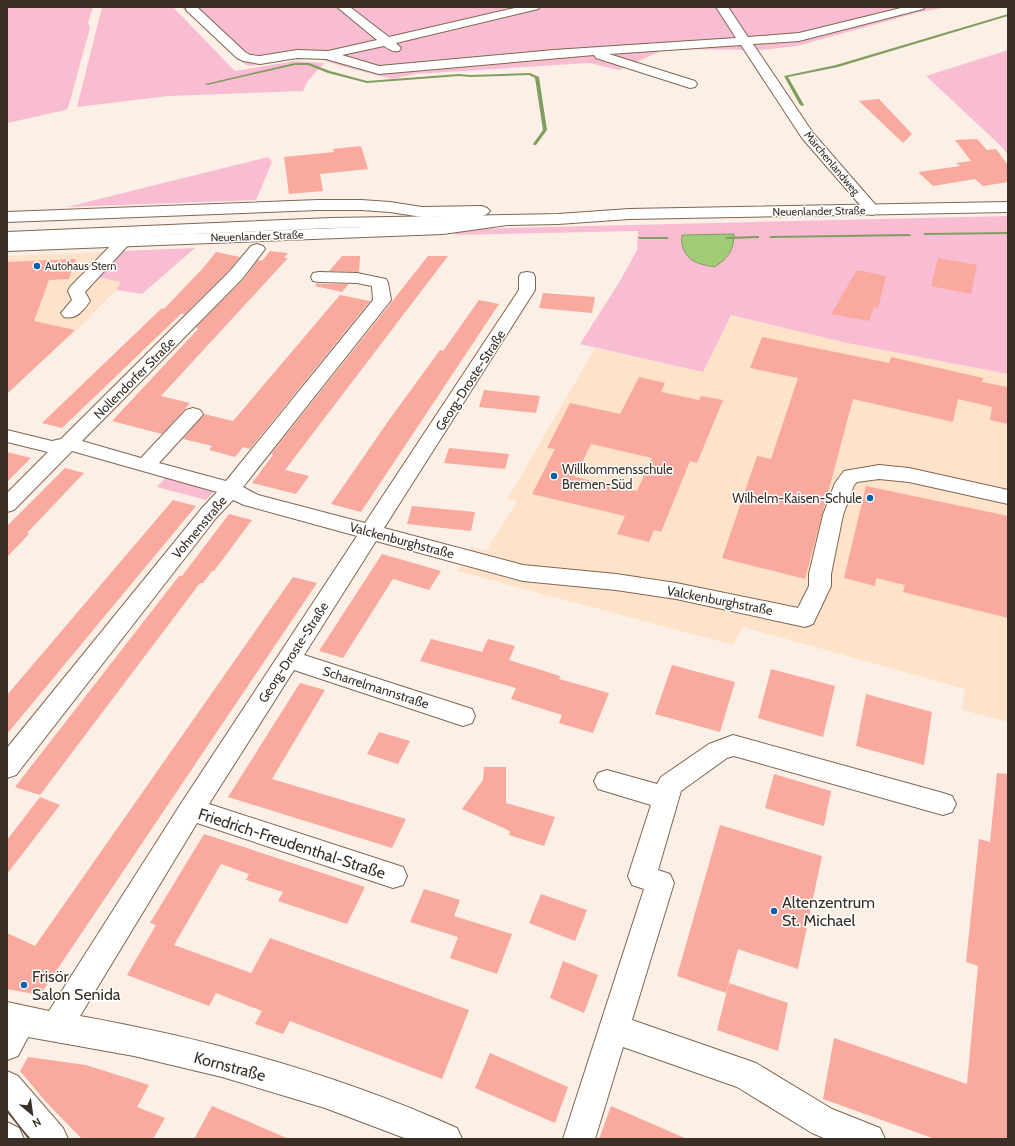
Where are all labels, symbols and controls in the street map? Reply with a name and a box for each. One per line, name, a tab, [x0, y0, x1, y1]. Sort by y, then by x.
street label: Märchenlandweg	[801, 128, 863, 198]
street label: Neuenlander Straße	[772, 203, 866, 219]
street label: Neuenlander Straße	[210, 227, 304, 245]
place label: Autohaus Stern	[45, 259, 116, 273]
marker: Autohaus Stern	[32, 261, 42, 271]
street label: Georg-Droste-Straße	[431, 326, 509, 433]
street label: Nollendorfer Straße	[90, 334, 178, 422]
place label: Willkommensschule Bremen-Süd	[562, 461, 673, 492]
marker: Willkommensschule Bremen-Süd	[549, 471, 559, 481]
place label: Wilhelm-Kaisen-Schule	[732, 490, 862, 506]
street label: Vohnenstraße	[168, 492, 230, 562]
marker: Wilhelm-Kaisen-Schule	[865, 493, 875, 503]
street label: Valckenburghstraße	[348, 518, 456, 562]
street label: Valckenburghstraße	[666, 582, 775, 618]
street label: Georg-Droste-Straße	[254, 598, 332, 705]
street label: Scharrelmannstraße	[321, 662, 432, 712]
street label: Friedrich-Freudenthal-Straße	[196, 804, 388, 883]
place label: Altenzentrum St. Michael	[782, 893, 875, 930]
marker: Altenzentrum St. Michael	[769, 906, 779, 916]
place label: Frisör Salon Senida	[32, 967, 121, 1004]
marker: Frisör Salon Senida	[19, 980, 29, 990]
street label: Kornstraße	[192, 1048, 268, 1085]
north arrow	[12, 1094, 52, 1134]
text: N	[30, 1115, 44, 1131]

